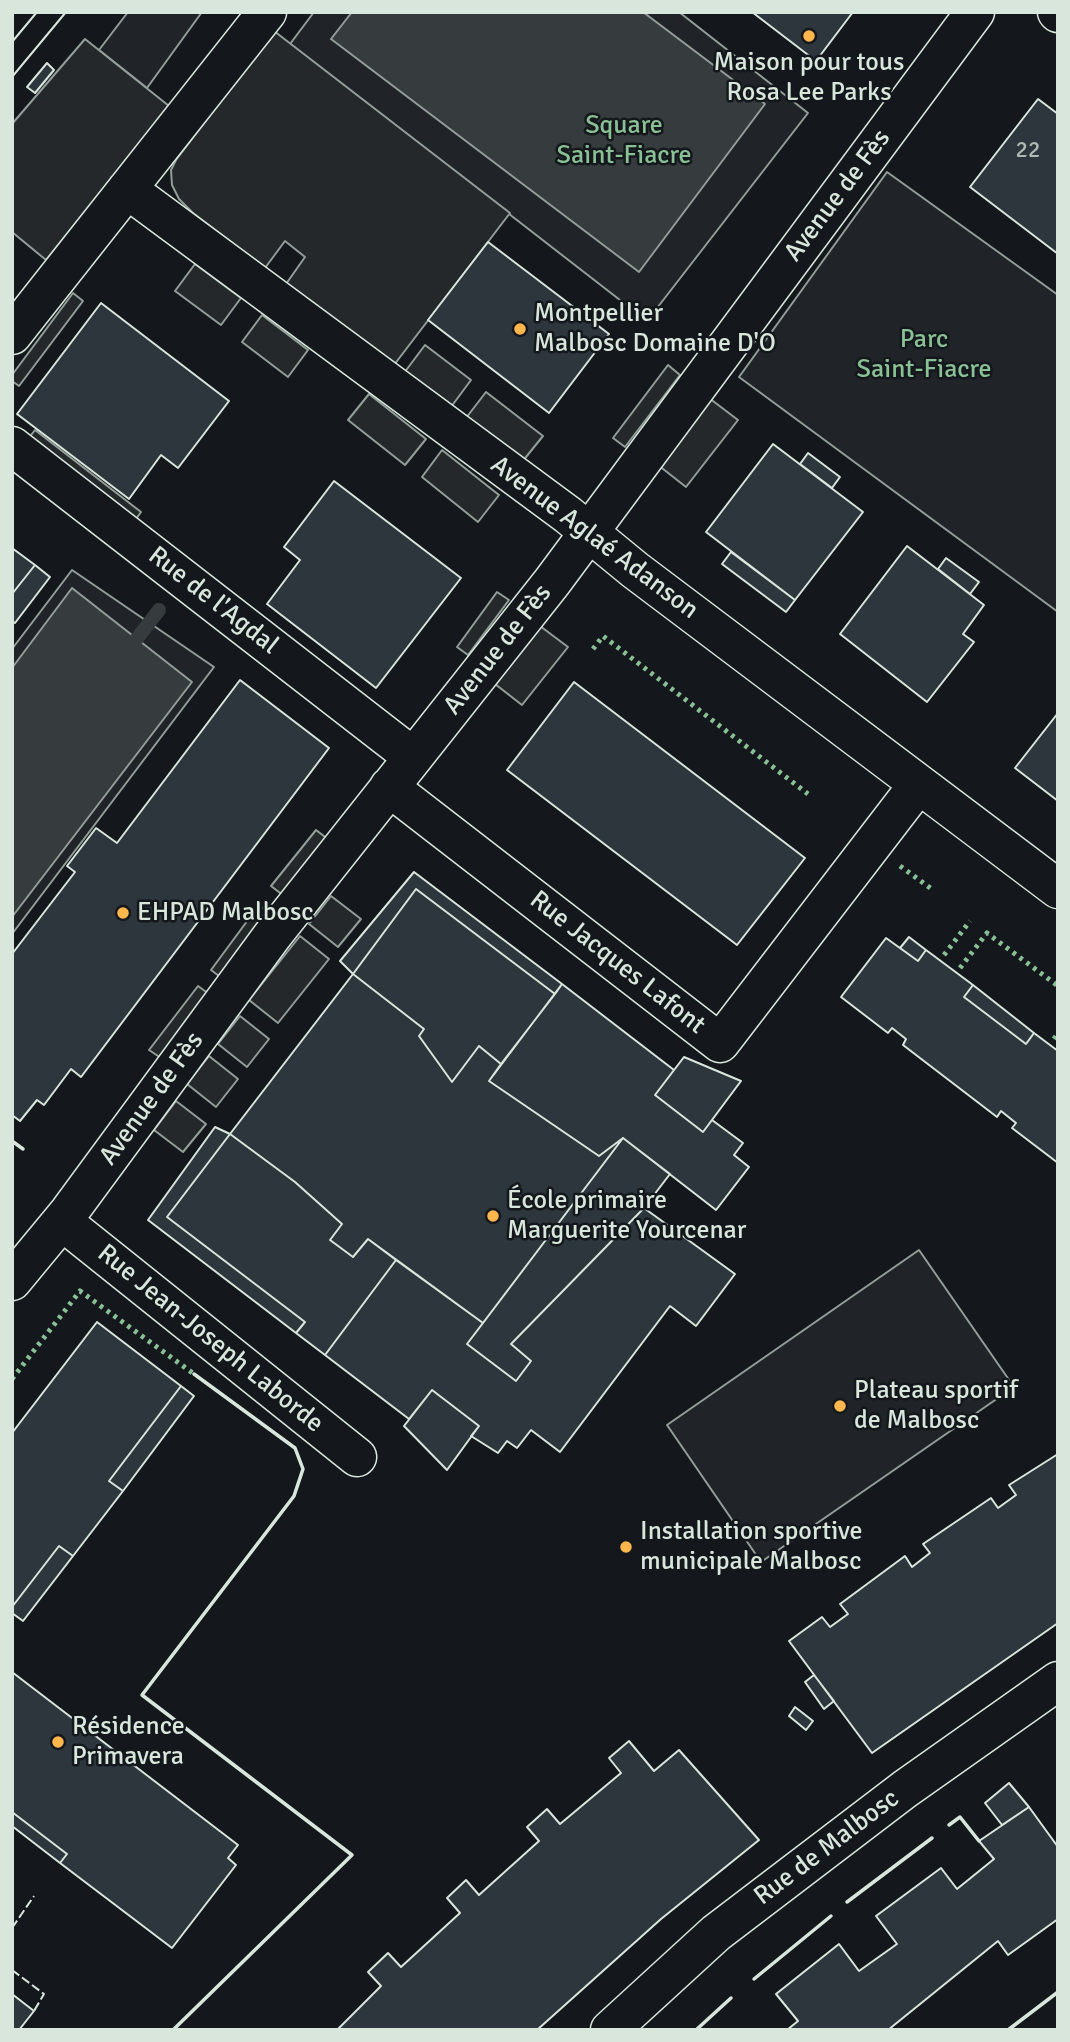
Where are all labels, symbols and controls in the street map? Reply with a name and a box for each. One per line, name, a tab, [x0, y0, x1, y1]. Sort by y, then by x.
marker: Maison pour tous Rosa Lee Parks	[801, 28, 817, 44]
place label: Maison pour tous Rosa Lee Parks	[714, 47, 904, 108]
park label: Square Saint-Fiacre	[556, 110, 692, 172]
street label: Avenue de Fès	[778, 124, 898, 268]
house number: 22	[1016, 137, 1040, 165]
place label: Montpellier Malbosc Domaine D'O	[534, 298, 776, 360]
marker: Montpellier Malbosc Domaine D'O	[512, 321, 528, 337]
park label: Parc Saint-Fiacre	[856, 324, 992, 386]
street label: Avenue Aglaé Adanson	[484, 450, 704, 626]
street label: Rue de l'Agdal	[142, 540, 284, 662]
street label: Avenue de Fès	[437, 579, 559, 721]
street label: Rue Jacques Lafont	[523, 885, 711, 1041]
place label: EHPAD Malbosc	[137, 897, 314, 929]
marker: EHPAD Malbosc	[115, 905, 131, 921]
street label: Avenue de Fès	[93, 1026, 211, 1172]
place label: École primaire Marguerite Yourcenar	[507, 1185, 746, 1246]
marker: École primaire Marguerite Yourcenar	[485, 1208, 501, 1224]
street label: Rue Jean-Joseph Laborde	[91, 1238, 329, 1440]
place label: Plateau sportif de Malbosc	[854, 1375, 1018, 1436]
marker: Plateau sportif de Malbosc	[832, 1398, 848, 1414]
place label: Installation sportive municipale Malbosc	[640, 1516, 863, 1578]
marker: Installation sportive municipale Malbosc	[618, 1539, 634, 1555]
place label: Résidence Primavera	[72, 1711, 185, 1772]
marker: Résidence Primavera	[50, 1734, 66, 1750]
street label: Rue de Malbosc	[748, 1783, 906, 1913]

